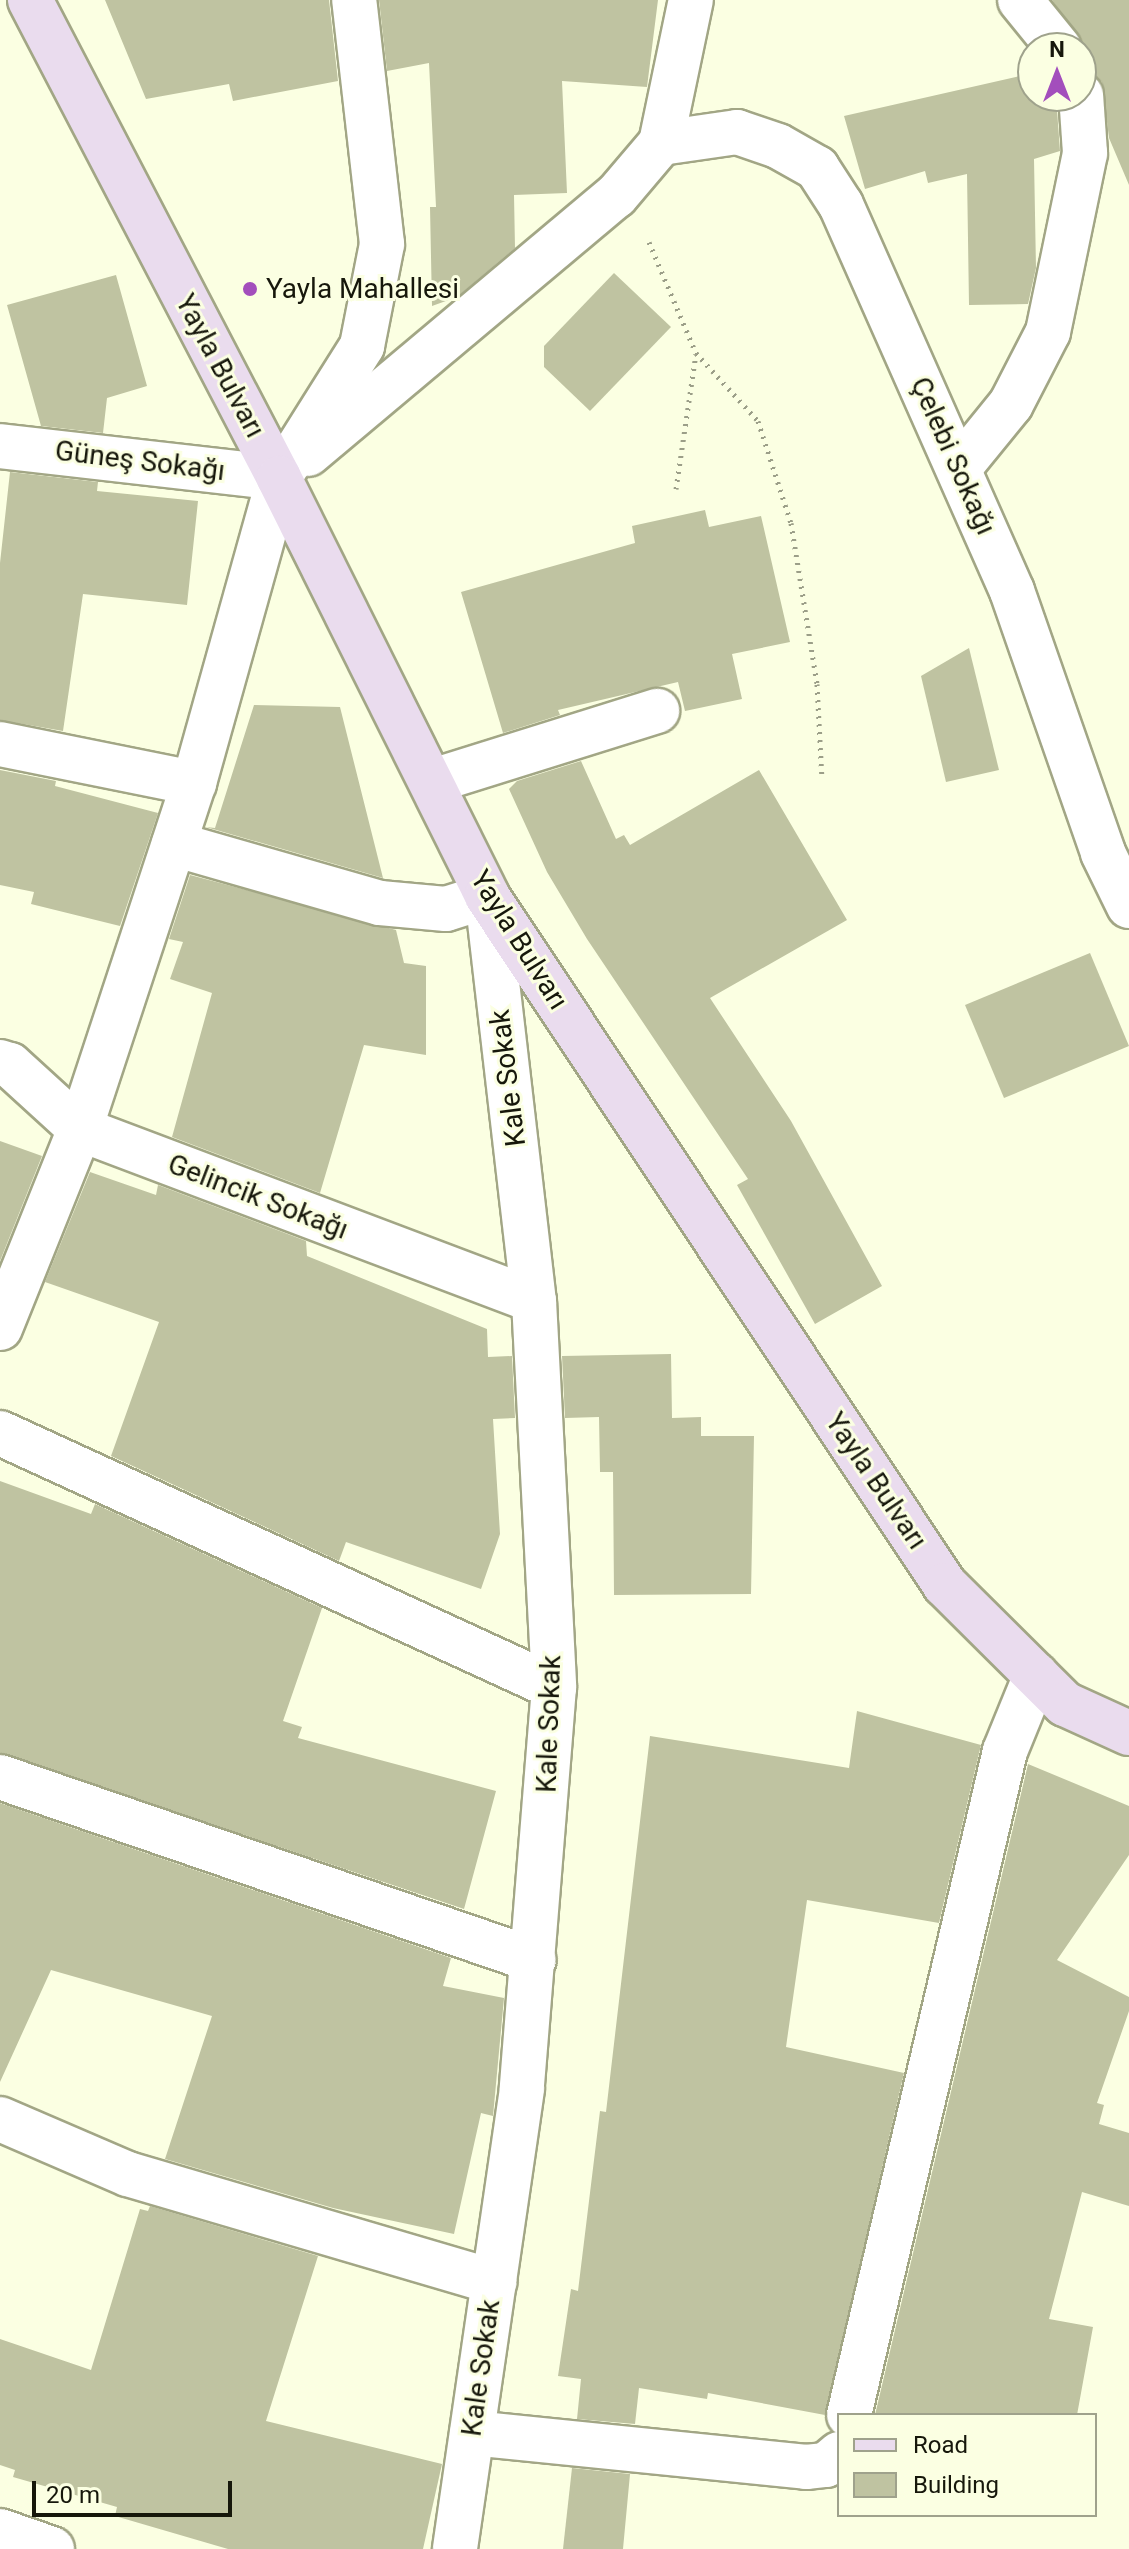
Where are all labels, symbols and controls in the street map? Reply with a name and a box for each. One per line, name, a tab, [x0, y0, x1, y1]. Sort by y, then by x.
north arrow	[1017, 32, 1097, 112]
text: N	[1049, 37, 1065, 62]
place label: Yayla Mahallesi	[266, 272, 459, 306]
marker: Yayla Mahallesi	[241, 280, 259, 298]
street label: Yayla Bulvarı	[168, 288, 272, 444]
street label: Çelebi Sokağı	[903, 372, 1003, 540]
street label: Güneş Sokağı	[53, 434, 227, 488]
street label: Yayla Bulvarı	[463, 864, 575, 1016]
street label: Kale Sokak	[483, 1008, 533, 1148]
street label: Gelincik Sokağı	[163, 1147, 353, 1247]
street label: Yayla Bulvarı	[818, 1406, 934, 1556]
street label: Kale Sokak	[530, 1655, 568, 1793]
street label: Kale Sokak	[455, 2298, 507, 2438]
legend	[837, 2413, 1097, 2517]
text: Road	[913, 2431, 968, 2459]
scale bar	[36, 2465, 236, 2515]
text: Building	[913, 2471, 999, 2499]
text: 20 m	[46, 2481, 100, 2509]

